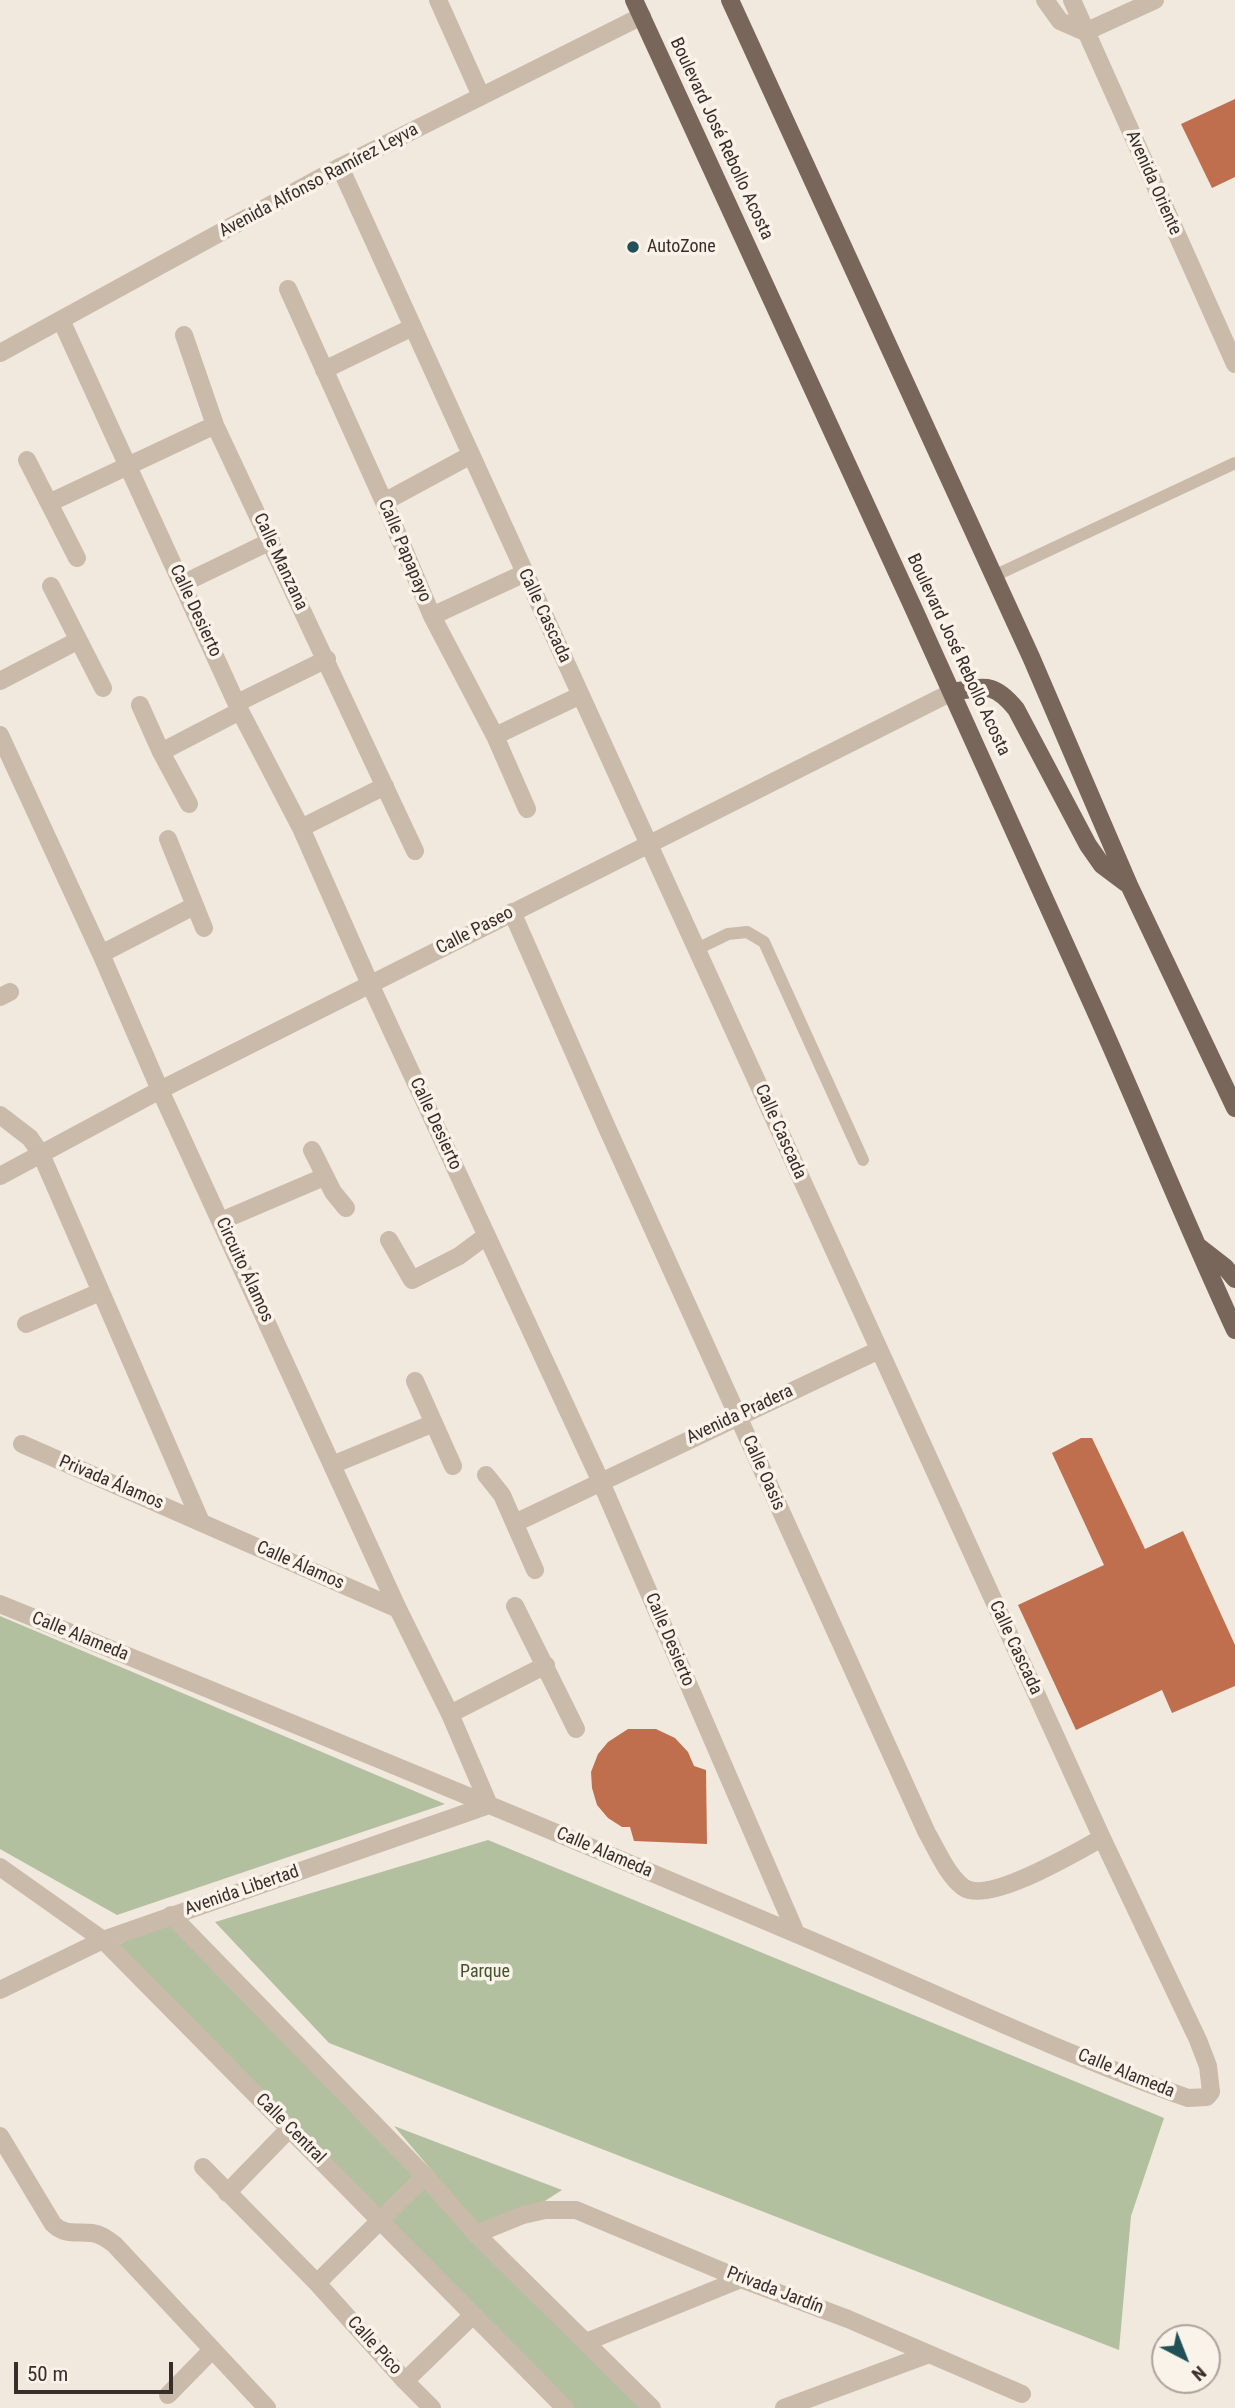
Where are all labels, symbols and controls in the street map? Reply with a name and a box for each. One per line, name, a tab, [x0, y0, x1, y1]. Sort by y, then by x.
street label: Boulevard José Rebollo Acosta	[665, 35, 777, 243]
street label: Avenida Alfonso Ramírez Leyva	[216, 119, 422, 243]
street label: Avenida Oriente	[1120, 128, 1186, 238]
place label: AutoZone	[647, 236, 716, 258]
marker: AutoZone	[625, 239, 641, 255]
street label: Calle Papapayo	[373, 496, 435, 606]
street label: Calle Manzana	[248, 510, 312, 614]
street label: Boulevard José Rebollo Acosta	[902, 551, 1014, 759]
street label: Calle Desierto	[164, 561, 226, 661]
street label: Calle Cascada	[513, 566, 575, 666]
street label: Calle Paseo	[433, 902, 517, 960]
street label: Calle Desierto	[404, 1074, 466, 1174]
street label: Calle Cascada	[750, 1081, 810, 1183]
street label: Circuito Álamos	[210, 1214, 278, 1326]
street label: Avenida Pradera	[683, 1381, 797, 1449]
street label: Calle Oasis	[737, 1432, 789, 1514]
street label: Privada Álamos	[56, 1451, 166, 1515]
street label: Calle Álamos	[253, 1537, 347, 1595]
street label: Calle Desierto	[640, 1590, 698, 1690]
street label: Calle Cascada	[984, 1598, 1046, 1698]
street label: Calle Alameda	[29, 1608, 131, 1666]
street label: Calle Alameda	[553, 1823, 655, 1883]
street label: Avenida Libertad	[182, 1861, 302, 1921]
park label: Parque	[460, 1961, 510, 1983]
street label: Calle Alameda	[1075, 2045, 1177, 2103]
street label: Calle Central	[250, 2089, 330, 2169]
street label: Privada Jardín	[724, 2263, 826, 2319]
street label: Calle Pico	[342, 2312, 406, 2380]
north arrow	[1151, 2324, 1221, 2394]
scale bar	[18, 2348, 177, 2392]
text: N	[1187, 2361, 1211, 2386]
text: 50 m	[27, 2362, 68, 2386]

